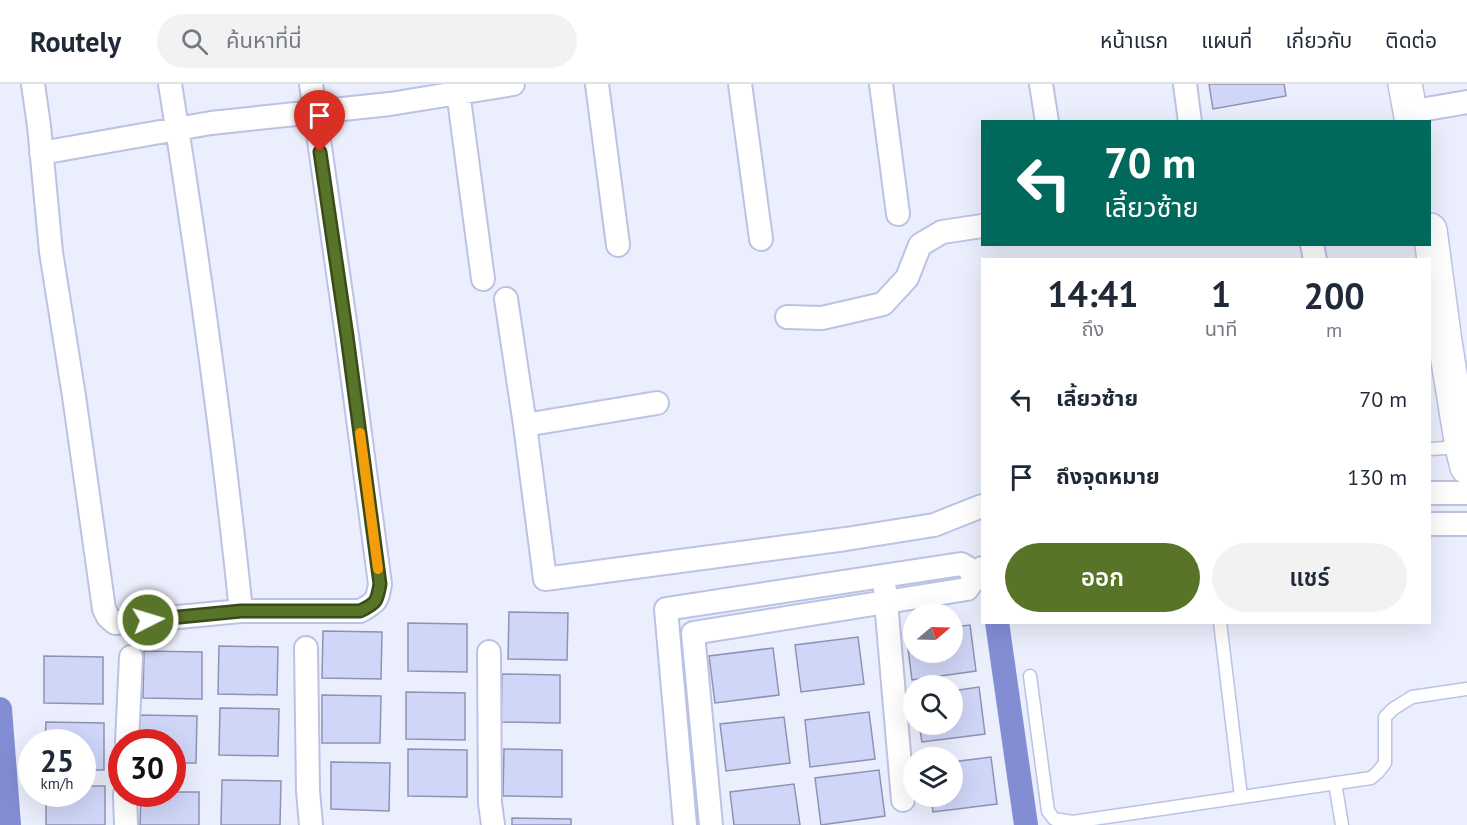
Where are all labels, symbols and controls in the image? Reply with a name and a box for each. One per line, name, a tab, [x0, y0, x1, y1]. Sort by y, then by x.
search box	[157, 14, 577, 68]
text: Routely	[30, 23, 121, 60]
icon: search	[178, 25, 211, 58]
text: ค้นหาที่นี่	[226, 26, 302, 54]
text: หน้าแรก	[1100, 27, 1168, 54]
text: แผนที่	[1201, 27, 1252, 54]
text: เกี่ยวกับ	[1285, 27, 1352, 54]
text: ติดต่อ	[1385, 27, 1437, 54]
pin	[294, 90, 345, 152]
icon: arrive	[303, 99, 336, 132]
text: 70 m	[1104, 135, 1196, 190]
icon: left	[1005, 144, 1083, 222]
text: เลี้ยวซ้าย	[1104, 190, 1198, 224]
text: 14:41	[1047, 270, 1139, 317]
text: 1	[1211, 270, 1231, 317]
text: 200	[1304, 272, 1365, 319]
text: ถึง	[1081, 316, 1104, 342]
text: นาที	[1205, 316, 1237, 342]
text: m	[1326, 317, 1342, 343]
icon: left	[1005, 383, 1038, 416]
text: เลี้ยวซ้าย	[1056, 384, 1138, 412]
text: 70 m	[1359, 385, 1407, 413]
icon: arrive	[1005, 461, 1038, 494]
text: ถึงจุดหมาย	[1056, 462, 1160, 490]
text: 130 m	[1347, 463, 1407, 491]
button: ออก	[1005, 543, 1200, 612]
button: แชร์	[1212, 543, 1407, 612]
position arrow	[116, 588, 180, 652]
north arrow	[903, 603, 963, 663]
map controls	[903, 603, 963, 807]
button: search	[903, 675, 963, 735]
speed limit sign: 30	[108, 729, 186, 807]
text: 25	[40, 741, 74, 780]
button: layers	[903, 747, 963, 807]
text: km/h	[41, 774, 73, 793]

